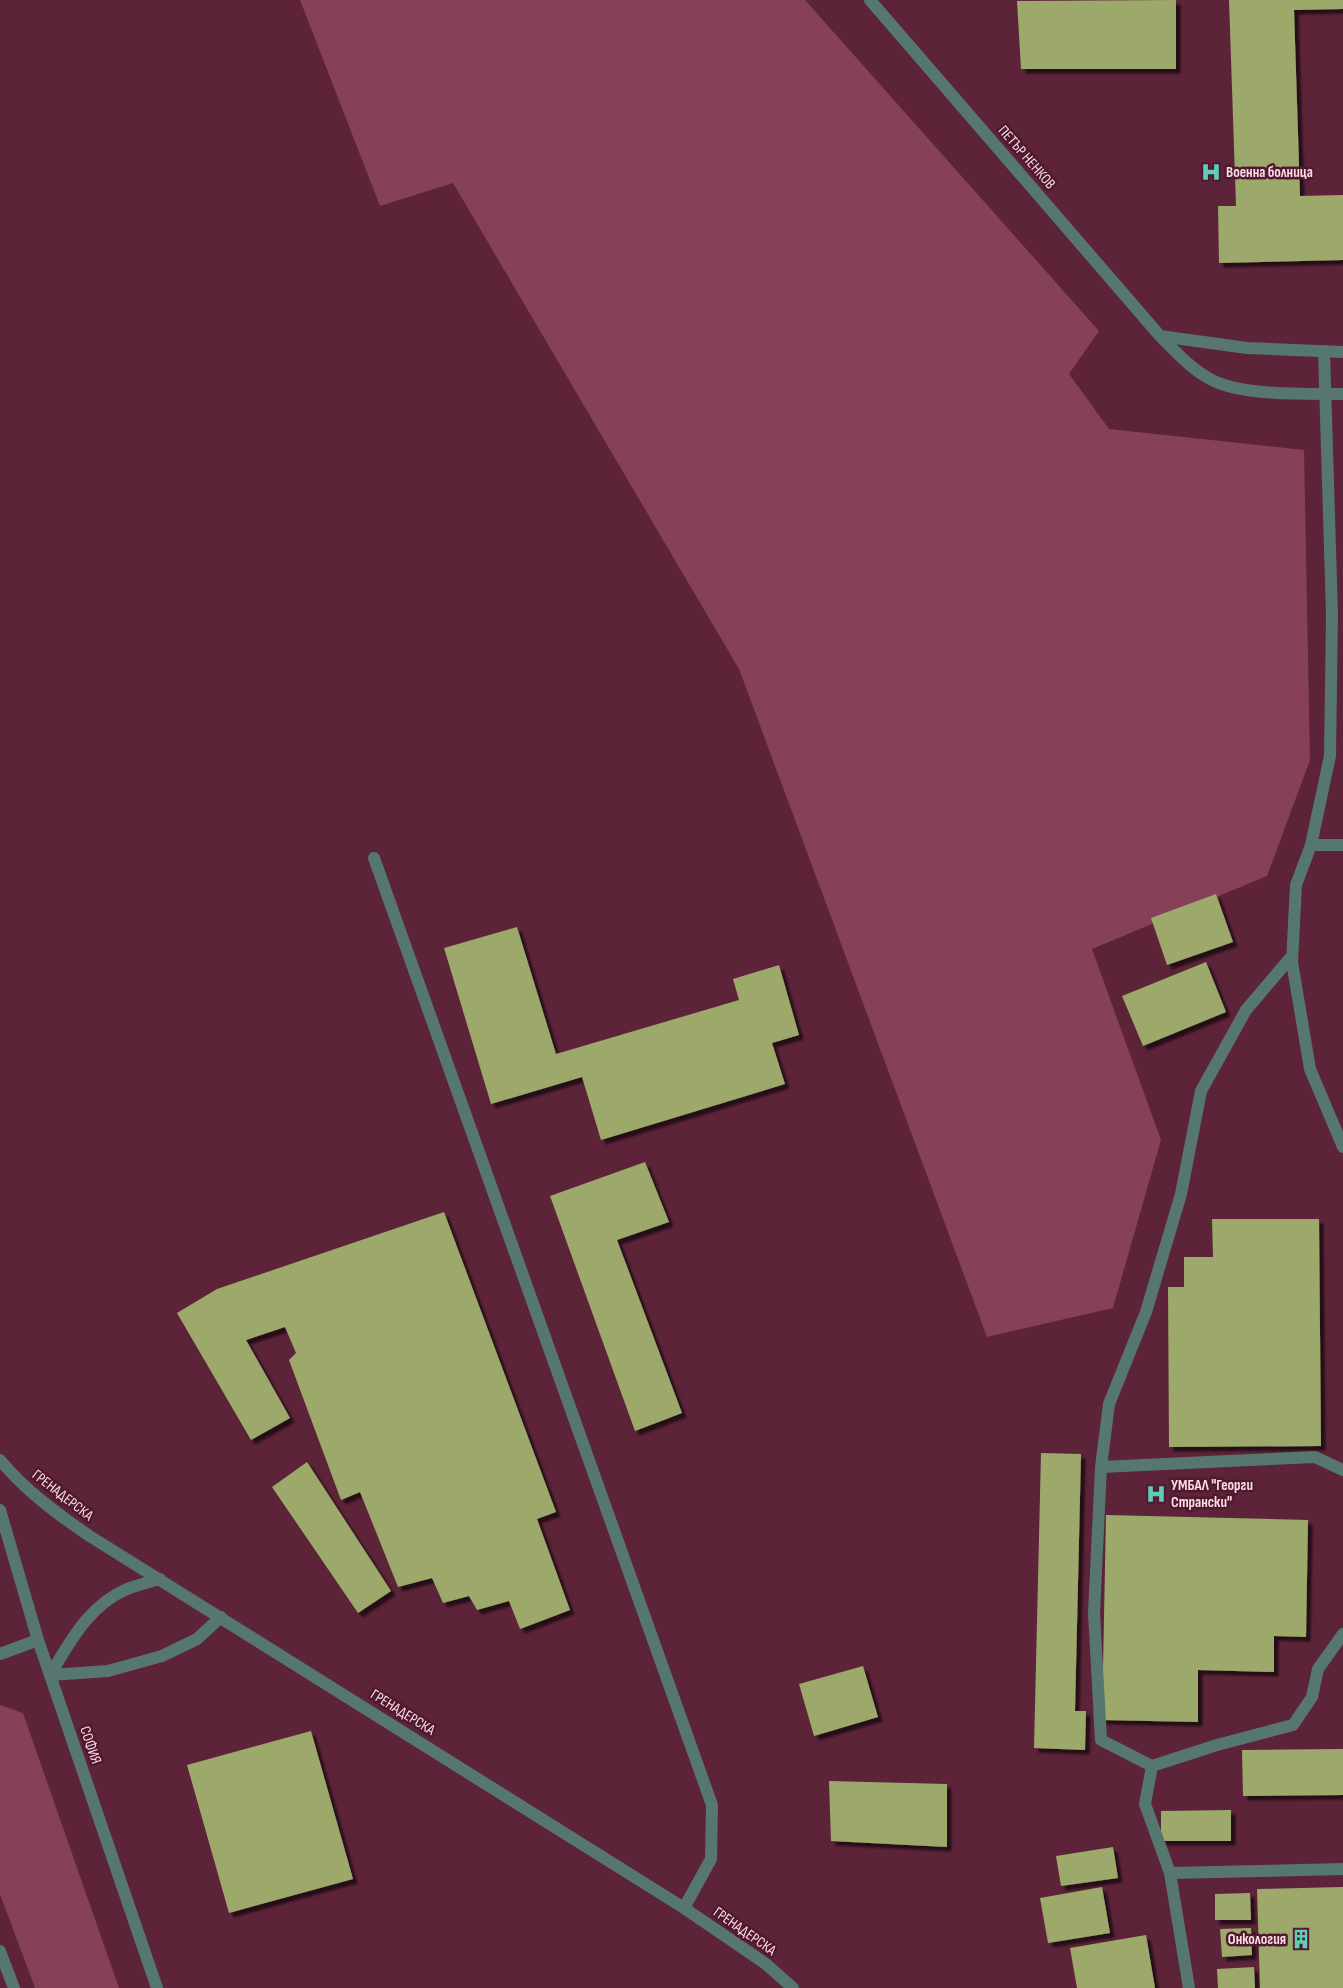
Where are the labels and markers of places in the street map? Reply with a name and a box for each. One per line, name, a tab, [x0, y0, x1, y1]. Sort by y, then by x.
hospital icon: Военна болница	[1200, 161, 1222, 183]
place label: Военна болница	[1226, 163, 1313, 182]
place label: УМБАЛ "Георги Странски"	[1171, 1476, 1253, 1512]
hospital icon: УМБАЛ "Георги Странски"	[1145, 1483, 1167, 1505]
building icon: Онкология	[1290, 1928, 1312, 1950]
place label: Онкология	[1228, 1930, 1286, 1949]

